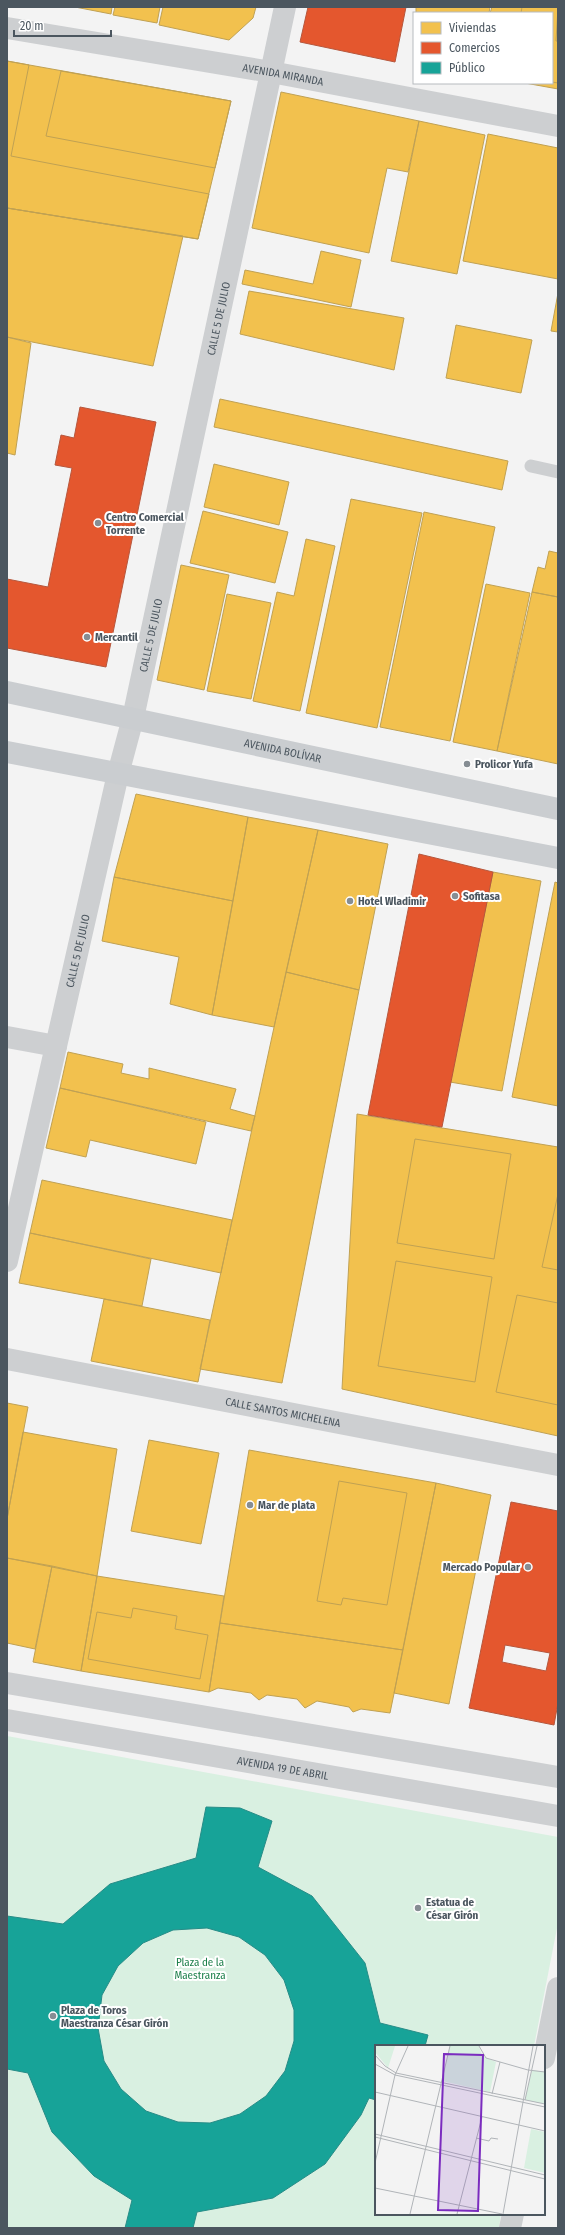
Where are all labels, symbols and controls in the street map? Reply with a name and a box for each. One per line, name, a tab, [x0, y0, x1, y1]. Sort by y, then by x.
scale bar	[14, 12, 111, 38]
legend	[413, 12, 553, 84]
text: 20 m	[20, 19, 44, 33]
text: Viviendas	[449, 21, 496, 35]
text: Comercios	[449, 41, 500, 55]
street label: AVENIDA MIRANDA	[242, 61, 325, 89]
text: Público	[449, 61, 485, 75]
street label: CALLE 5 DE JULIO	[205, 281, 233, 357]
place label: Centro Comercial Torrente	[106, 511, 185, 537]
marker: Centro Comercial Torrente	[93, 518, 103, 528]
street label: CALLE 5 DE JULIO	[137, 597, 165, 673]
place label: Mercantil	[95, 631, 139, 644]
marker: Mercantil	[82, 632, 92, 642]
street label: AVENIDA BOLÍVAR	[243, 737, 323, 766]
place label: Prolicor Yufa	[475, 758, 533, 771]
marker: Prolicor Yufa	[462, 759, 472, 769]
place label: Sofitasa	[463, 890, 501, 903]
marker: Sofitasa	[450, 891, 460, 901]
place label: Hotel Wladimir	[358, 895, 427, 908]
marker: Hotel Wladimir	[345, 896, 355, 906]
street label: CALLE 5 DE JULIO	[63, 913, 93, 989]
street label: CALLE SANTOS MICHELENA	[224, 1395, 342, 1430]
place label: Mar de plata	[258, 1499, 316, 1512]
marker: Mar de plata	[245, 1500, 255, 1510]
place label: Mercado Popular	[443, 1561, 521, 1574]
marker: Mercado Popular	[523, 1562, 533, 1572]
street label: AVENIDA 19 DE ABRIL	[236, 1754, 330, 1783]
place label: Estatua de César Girón	[426, 1896, 479, 1922]
marker: Estatua de César Girón	[413, 1903, 423, 1913]
park label: Plaza de la Maestranza	[174, 1956, 226, 1982]
place label: Plaza de Toros Maestranza César Girón	[61, 2004, 168, 2030]
marker: Plaza de Toros Maestranza César Girón	[48, 2011, 58, 2021]
inset map	[375, 2045, 545, 2215]

